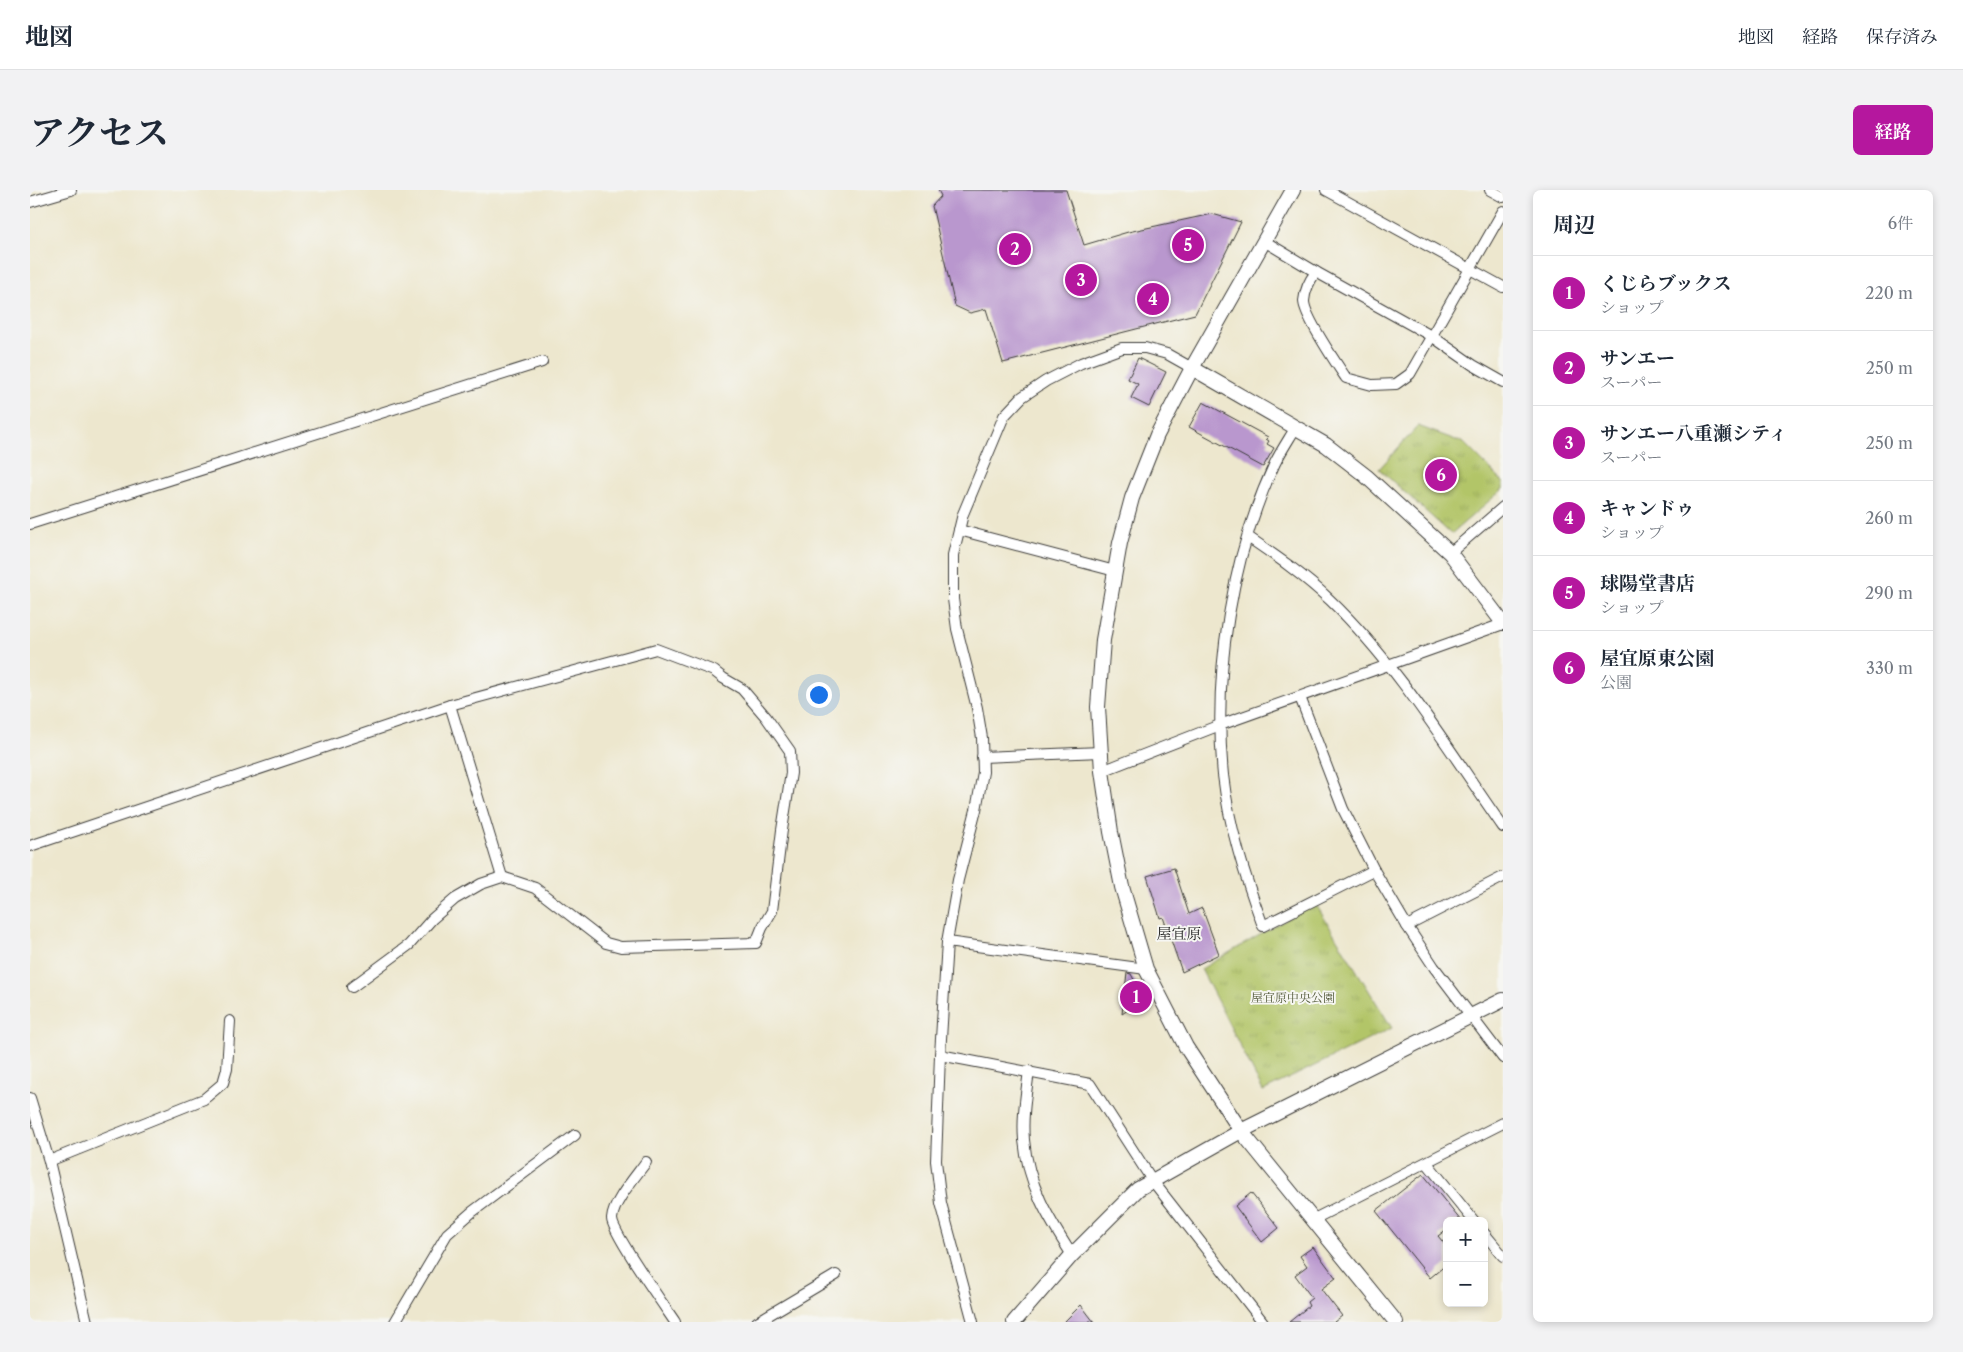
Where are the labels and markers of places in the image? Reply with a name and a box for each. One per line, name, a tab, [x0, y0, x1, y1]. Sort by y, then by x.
pin: 5	[1172, 226, 1204, 264]
pin: 2	[999, 230, 1031, 268]
pin: 3	[1065, 261, 1097, 299]
pin: 4	[1137, 280, 1169, 318]
pin: 6	[1425, 456, 1457, 494]
pin: 1	[1120, 978, 1152, 1016]

